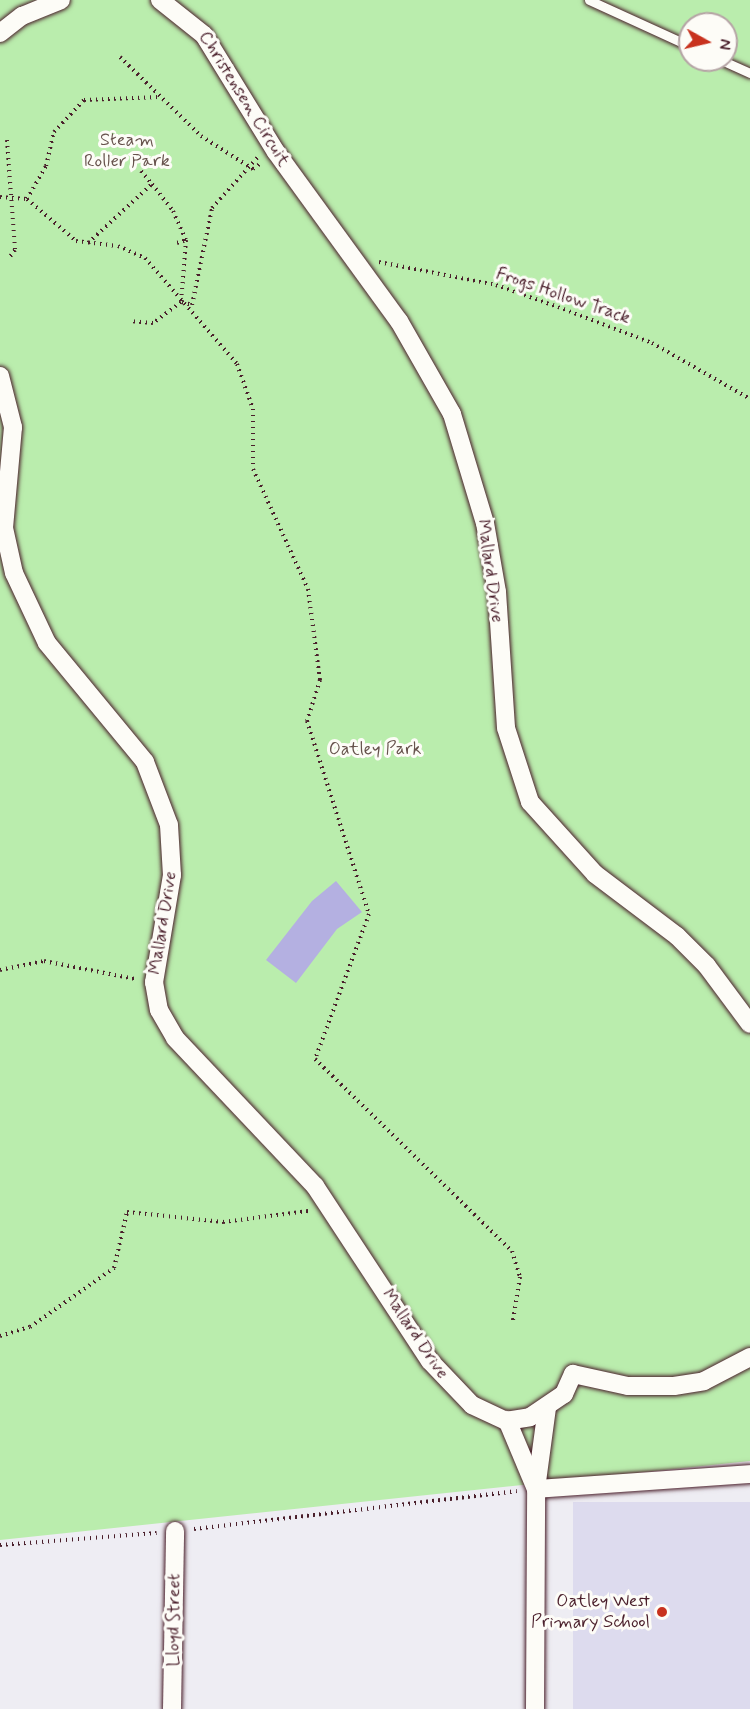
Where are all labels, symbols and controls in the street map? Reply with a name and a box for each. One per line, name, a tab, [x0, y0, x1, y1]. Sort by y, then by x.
north arrow	[678, 12, 738, 72]
street label: Christensen Circuit	[194, 28, 294, 170]
text: N	[713, 38, 735, 51]
park label: Steam Roller Park	[85, 130, 169, 172]
street label: Frogs Hollow Track	[494, 263, 632, 329]
street label: Mallard Drive	[472, 519, 508, 623]
park label: Oatley Park	[329, 738, 421, 760]
street label: Mallard Drive	[144, 871, 182, 975]
street label: Mallard Drive	[377, 1285, 453, 1383]
street label: Lloyd Street	[162, 1572, 186, 1668]
place label: Oatley West Primary School	[531, 1591, 650, 1634]
marker: Oatley West Primary School	[655, 1605, 669, 1619]

